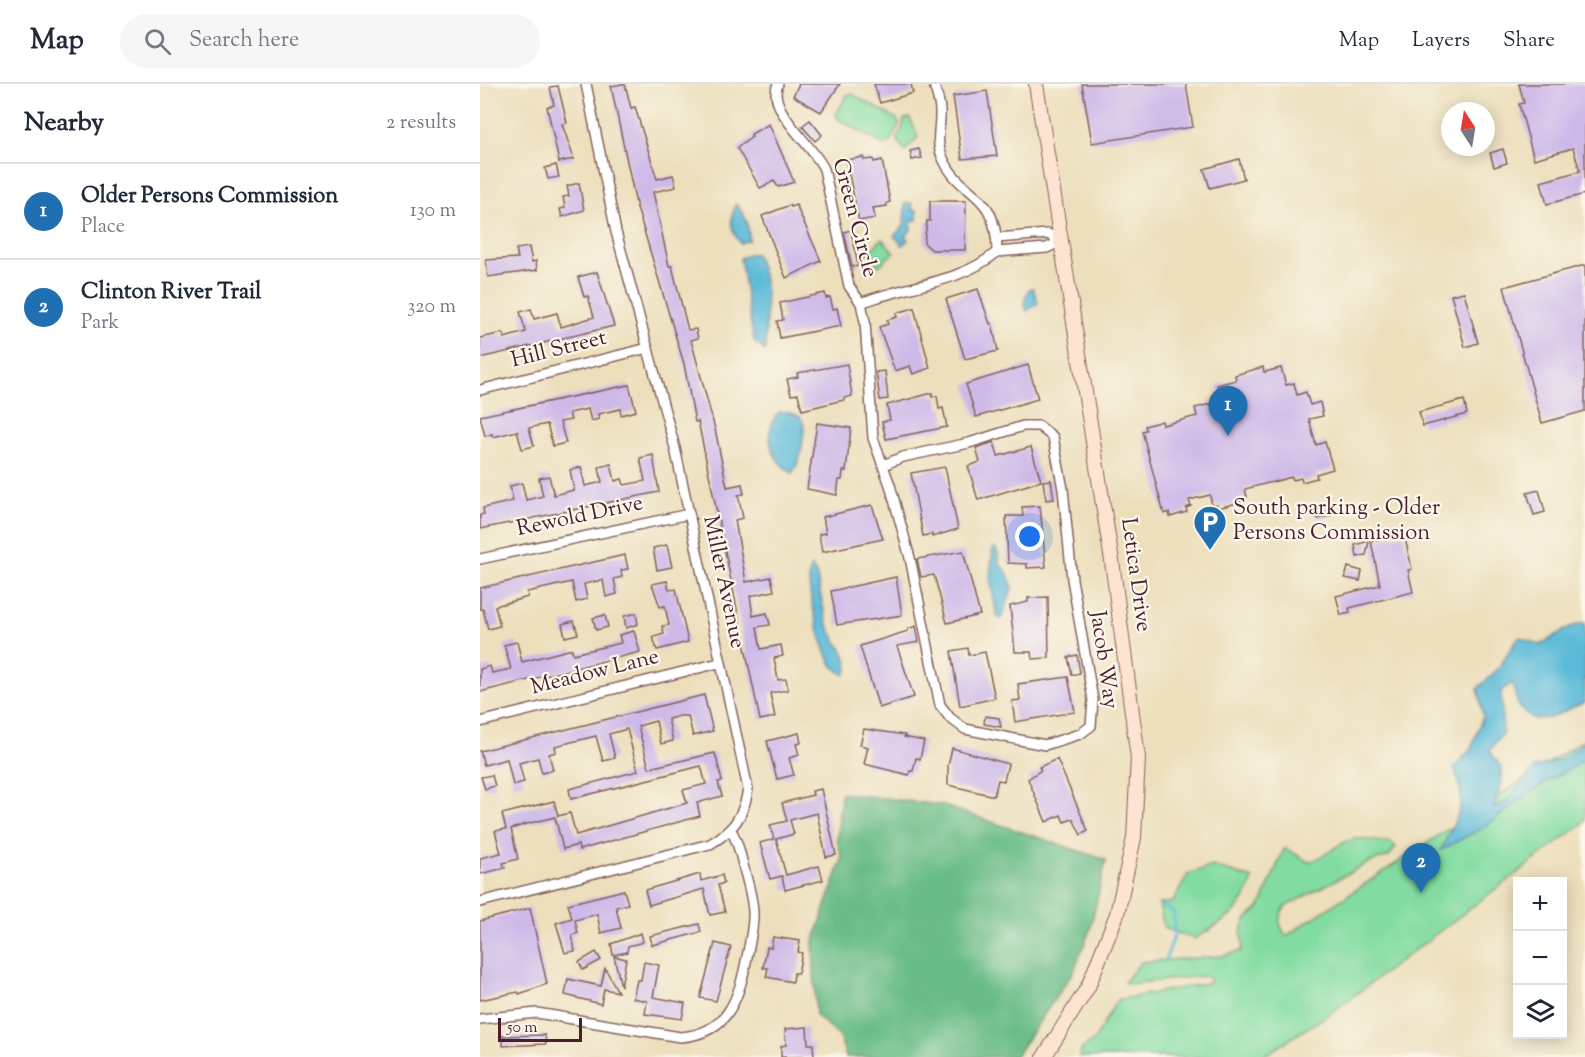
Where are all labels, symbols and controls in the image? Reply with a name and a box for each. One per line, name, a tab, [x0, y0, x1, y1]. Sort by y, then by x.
search box	[120, 14, 540, 68]
text: Map	[30, 21, 84, 61]
icon: search	[141, 25, 174, 58]
text: Search here	[189, 25, 299, 57]
text: Map	[1339, 26, 1379, 56]
text: Layers	[1412, 26, 1470, 56]
text: Share	[1503, 26, 1555, 56]
north arrow	[1441, 102, 1495, 156]
text: Nearby	[24, 105, 104, 142]
text: 2 results	[386, 109, 456, 138]
street label: Green Circle	[823, 155, 885, 281]
text: Older Persons Commission	[81, 181, 338, 213]
text: 1	[40, 197, 47, 226]
text: 130 m	[410, 197, 456, 226]
text: Place	[81, 213, 125, 242]
text: Clinton River Trail	[81, 277, 261, 309]
text: 2	[39, 293, 48, 322]
text: 320 m	[407, 293, 456, 322]
text: Park	[81, 309, 119, 338]
street label: Hill Street	[508, 323, 611, 377]
pin: 1	[1208, 386, 1248, 436]
street label: Rewold Drive	[514, 488, 646, 546]
place label: South parking - Older Persons Commission	[1233, 493, 1440, 550]
parking icon: South parking - Older Persons Commission	[1192, 504, 1228, 551]
street label: Miller Avenue	[693, 513, 753, 651]
street label: Letica Drive	[1111, 516, 1159, 634]
your location	[1015, 522, 1044, 551]
street label: Jacob Way	[1080, 608, 1126, 711]
street label: Meadow Lane	[527, 642, 663, 704]
pin: 2	[1402, 844, 1440, 893]
map controls	[1513, 877, 1567, 1039]
button: +	[1513, 877, 1567, 931]
button: −	[1513, 931, 1567, 985]
button: layers	[1513, 985, 1567, 1039]
scale bar	[498, 1015, 582, 1042]
text: 50 m	[507, 1017, 538, 1040]

